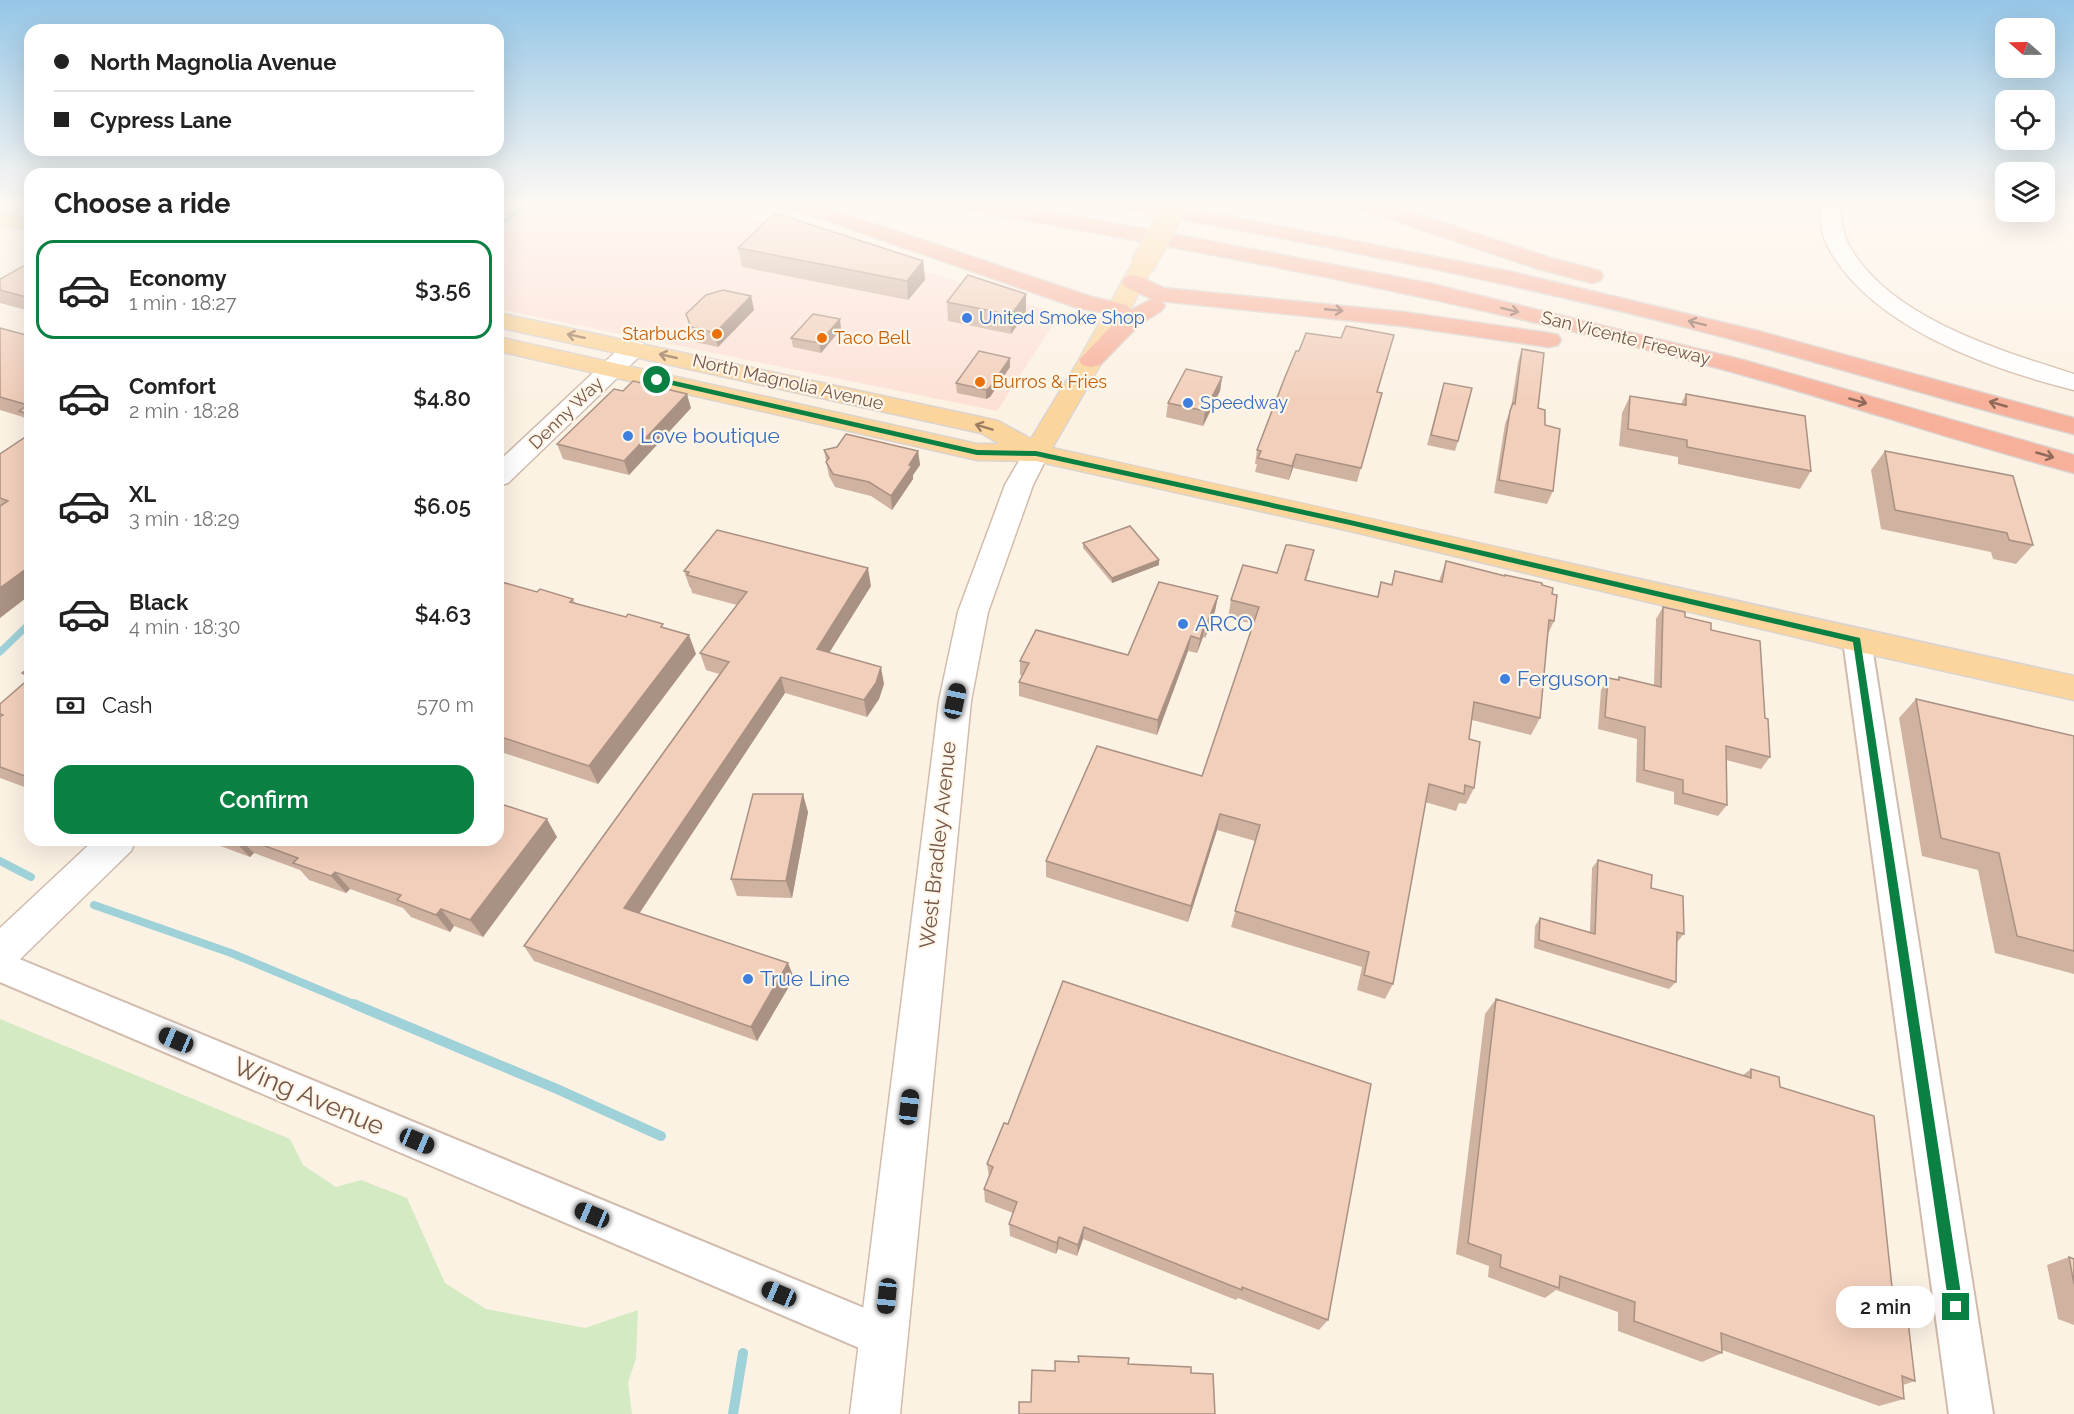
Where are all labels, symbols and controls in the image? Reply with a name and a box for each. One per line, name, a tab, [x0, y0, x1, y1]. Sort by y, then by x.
north arrow	[1995, 18, 2055, 78]
map controls	[1995, 18, 2055, 222]
text: North Magnolia Avenue	[90, 49, 336, 75]
button: locate	[1995, 90, 2055, 150]
text: Cypress Lane	[90, 107, 232, 133]
button: layers	[1995, 162, 2055, 222]
text: Choose a ride	[54, 188, 230, 219]
icon: car	[57, 263, 111, 317]
text: Economy	[129, 265, 227, 291]
text: $3.56	[415, 277, 471, 303]
text: 1 min · 18:27	[129, 291, 236, 315]
one-way arrow	[1324, 305, 1344, 316]
one-way arrow	[1501, 305, 1520, 317]
street label: San Vicente Freeway	[1539, 306, 1713, 369]
place label: United Smoke Shop	[979, 307, 1145, 328]
marker: United Smoke Shop	[960, 311, 974, 325]
one-way arrow	[1688, 317, 1707, 329]
place label: Starbucks	[622, 323, 705, 344]
marker: Starbucks	[710, 327, 724, 341]
place label: Taco Bell	[834, 327, 910, 348]
one-way arrow	[567, 330, 587, 341]
marker: Taco Bell	[815, 331, 829, 345]
one-way arrow	[659, 349, 678, 361]
street label: North Magnolia Avenue	[690, 349, 886, 414]
route start	[643, 366, 670, 393]
icon: car	[57, 371, 111, 425]
place label: Burros & Fries	[992, 371, 1107, 392]
street label: Denny Way	[524, 372, 607, 453]
text: Comfort	[129, 373, 216, 399]
marker: Burros & Fries	[973, 375, 987, 389]
text: $4.80	[413, 385, 471, 411]
place label: Speedway	[1200, 392, 1288, 413]
marker: Speedway	[1181, 396, 1195, 410]
one-way arrow	[1848, 396, 1867, 407]
one-way arrow	[1988, 398, 2007, 409]
text: 2 min · 18:28	[129, 399, 239, 423]
one-way arrow	[975, 421, 994, 432]
place label: Love boutique	[640, 423, 780, 448]
marker: Love boutique	[621, 429, 635, 443]
one-way arrow	[2035, 450, 2054, 461]
icon: car	[57, 479, 111, 533]
text: XL	[129, 481, 156, 507]
text: $6.05	[414, 493, 471, 519]
text: 3 min · 18:29	[129, 507, 239, 531]
icon: car	[57, 587, 111, 641]
text: Black	[129, 589, 188, 615]
text: $4.63	[415, 601, 471, 627]
place label: ARCO	[1195, 611, 1253, 636]
text: 4 min · 18:30	[129, 615, 241, 639]
marker: ARCO	[1176, 617, 1190, 631]
place label: Ferguson	[1517, 666, 1608, 691]
marker: Ferguson	[1498, 672, 1512, 686]
car	[942, 682, 968, 720]
icon: cash	[54, 689, 87, 722]
text: Cash	[102, 692, 153, 718]
text: 570 m	[417, 693, 474, 717]
street label: West Bradley Avenue	[914, 740, 961, 950]
button: Confirm	[54, 765, 474, 834]
place label: True Line	[760, 966, 850, 991]
marker: True Line	[741, 972, 755, 986]
car	[156, 1025, 196, 1055]
street label: Wing Avenue	[229, 1051, 389, 1141]
car	[898, 1088, 920, 1126]
car	[397, 1126, 437, 1156]
car	[572, 1200, 612, 1230]
car	[876, 1277, 898, 1315]
car	[759, 1279, 799, 1309]
callout: 2 min	[1836, 1286, 1935, 1328]
route end	[1942, 1293, 1969, 1320]
text: 2 min	[1860, 1295, 1911, 1319]

